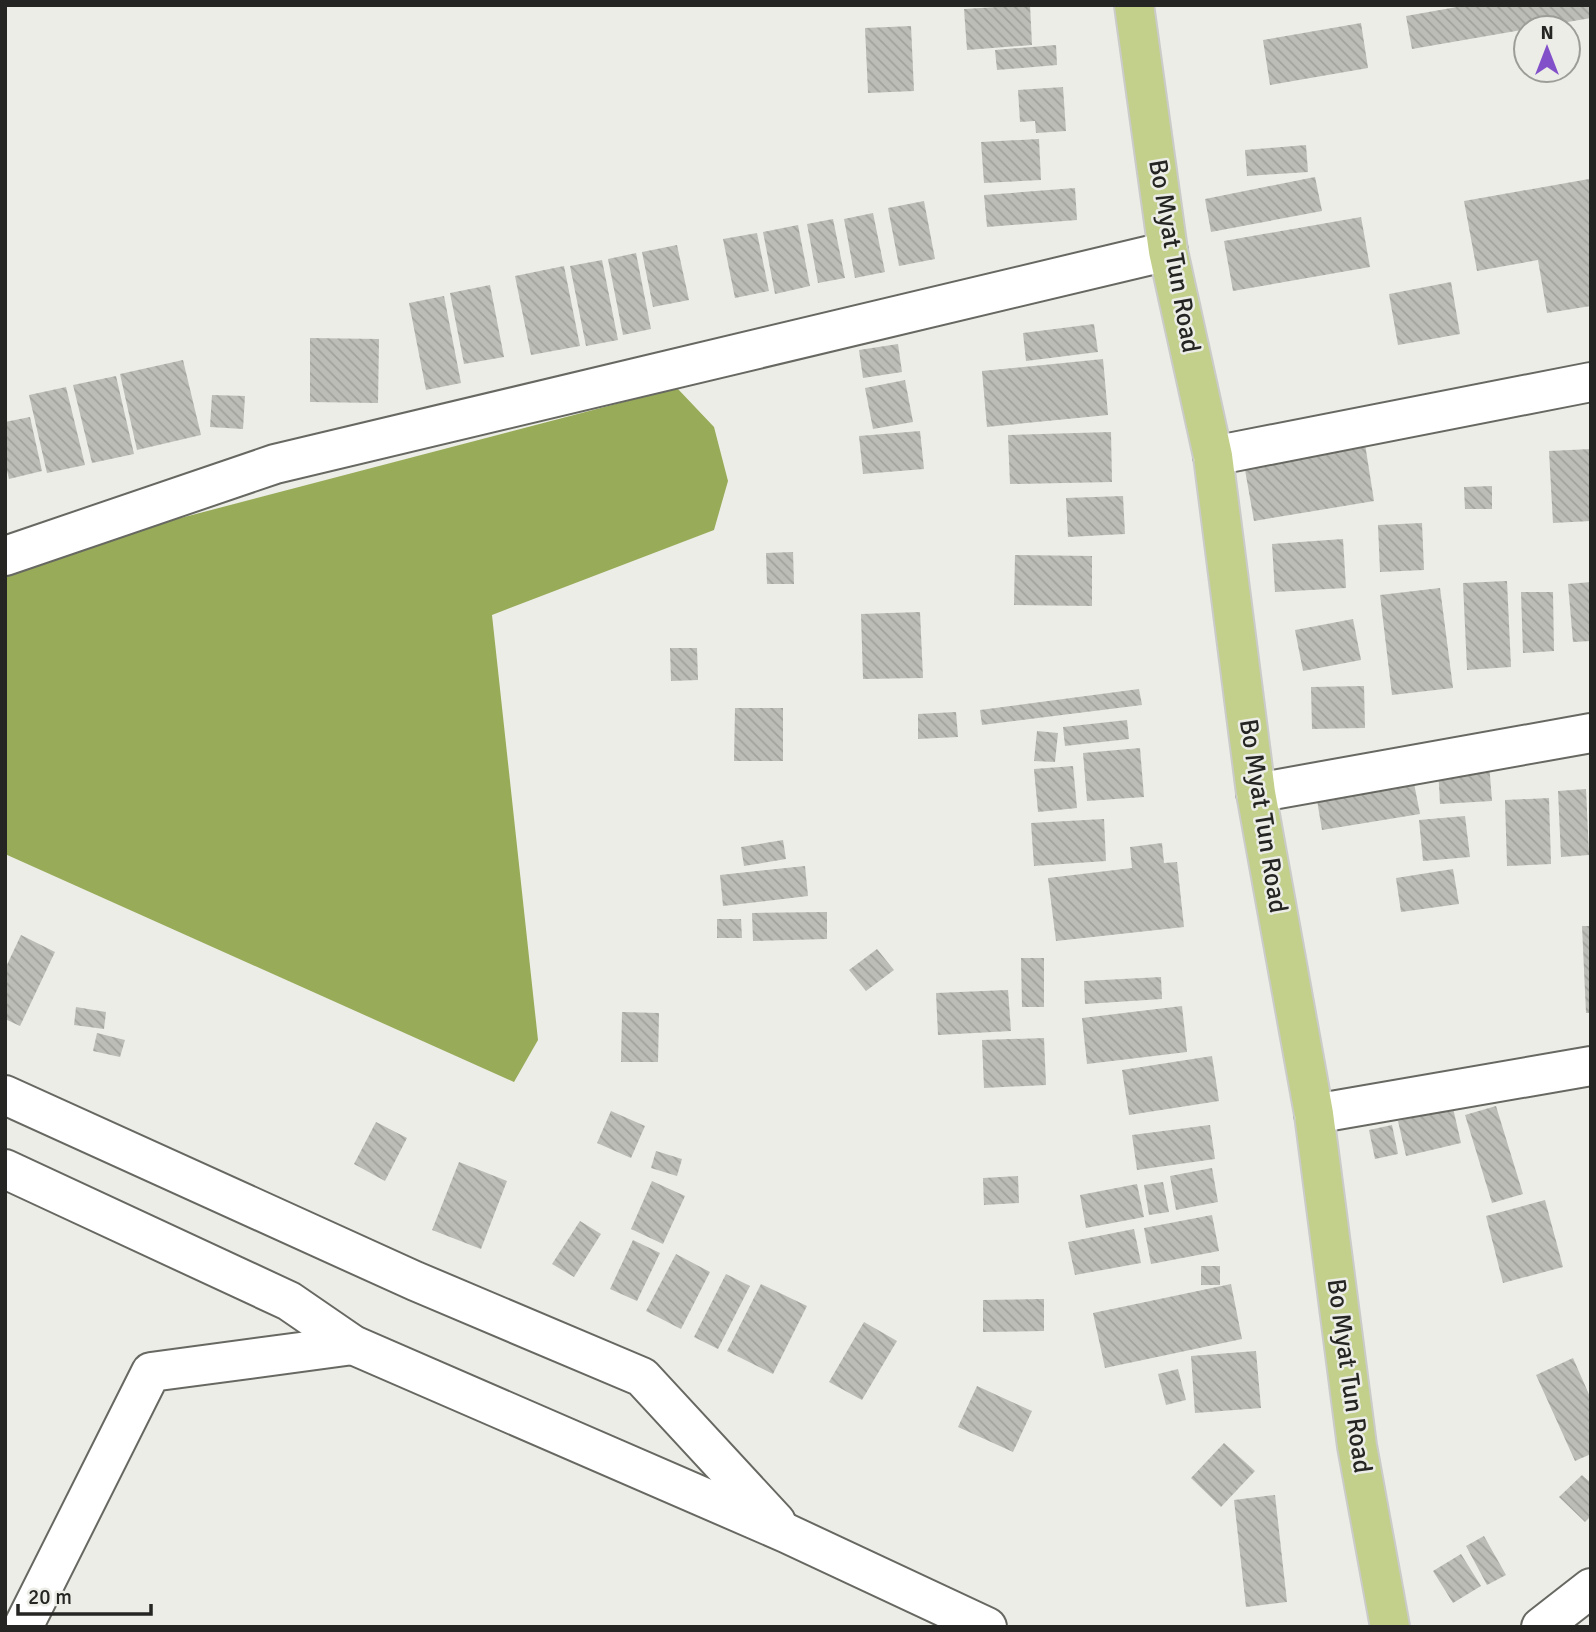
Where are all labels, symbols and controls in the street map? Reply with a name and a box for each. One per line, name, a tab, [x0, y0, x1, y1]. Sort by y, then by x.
north arrow	[1512, 14, 1582, 84]
text: N	[1540, 21, 1554, 45]
street label: Bo Myat Tun Road	[1141, 157, 1207, 355]
street label: Bo Myat Tun Road	[1232, 717, 1294, 915]
street label: Bo Myat Tun Road	[1320, 1277, 1378, 1475]
scale bar	[18, 1572, 150, 1616]
text: 20 m	[28, 1584, 72, 1610]

